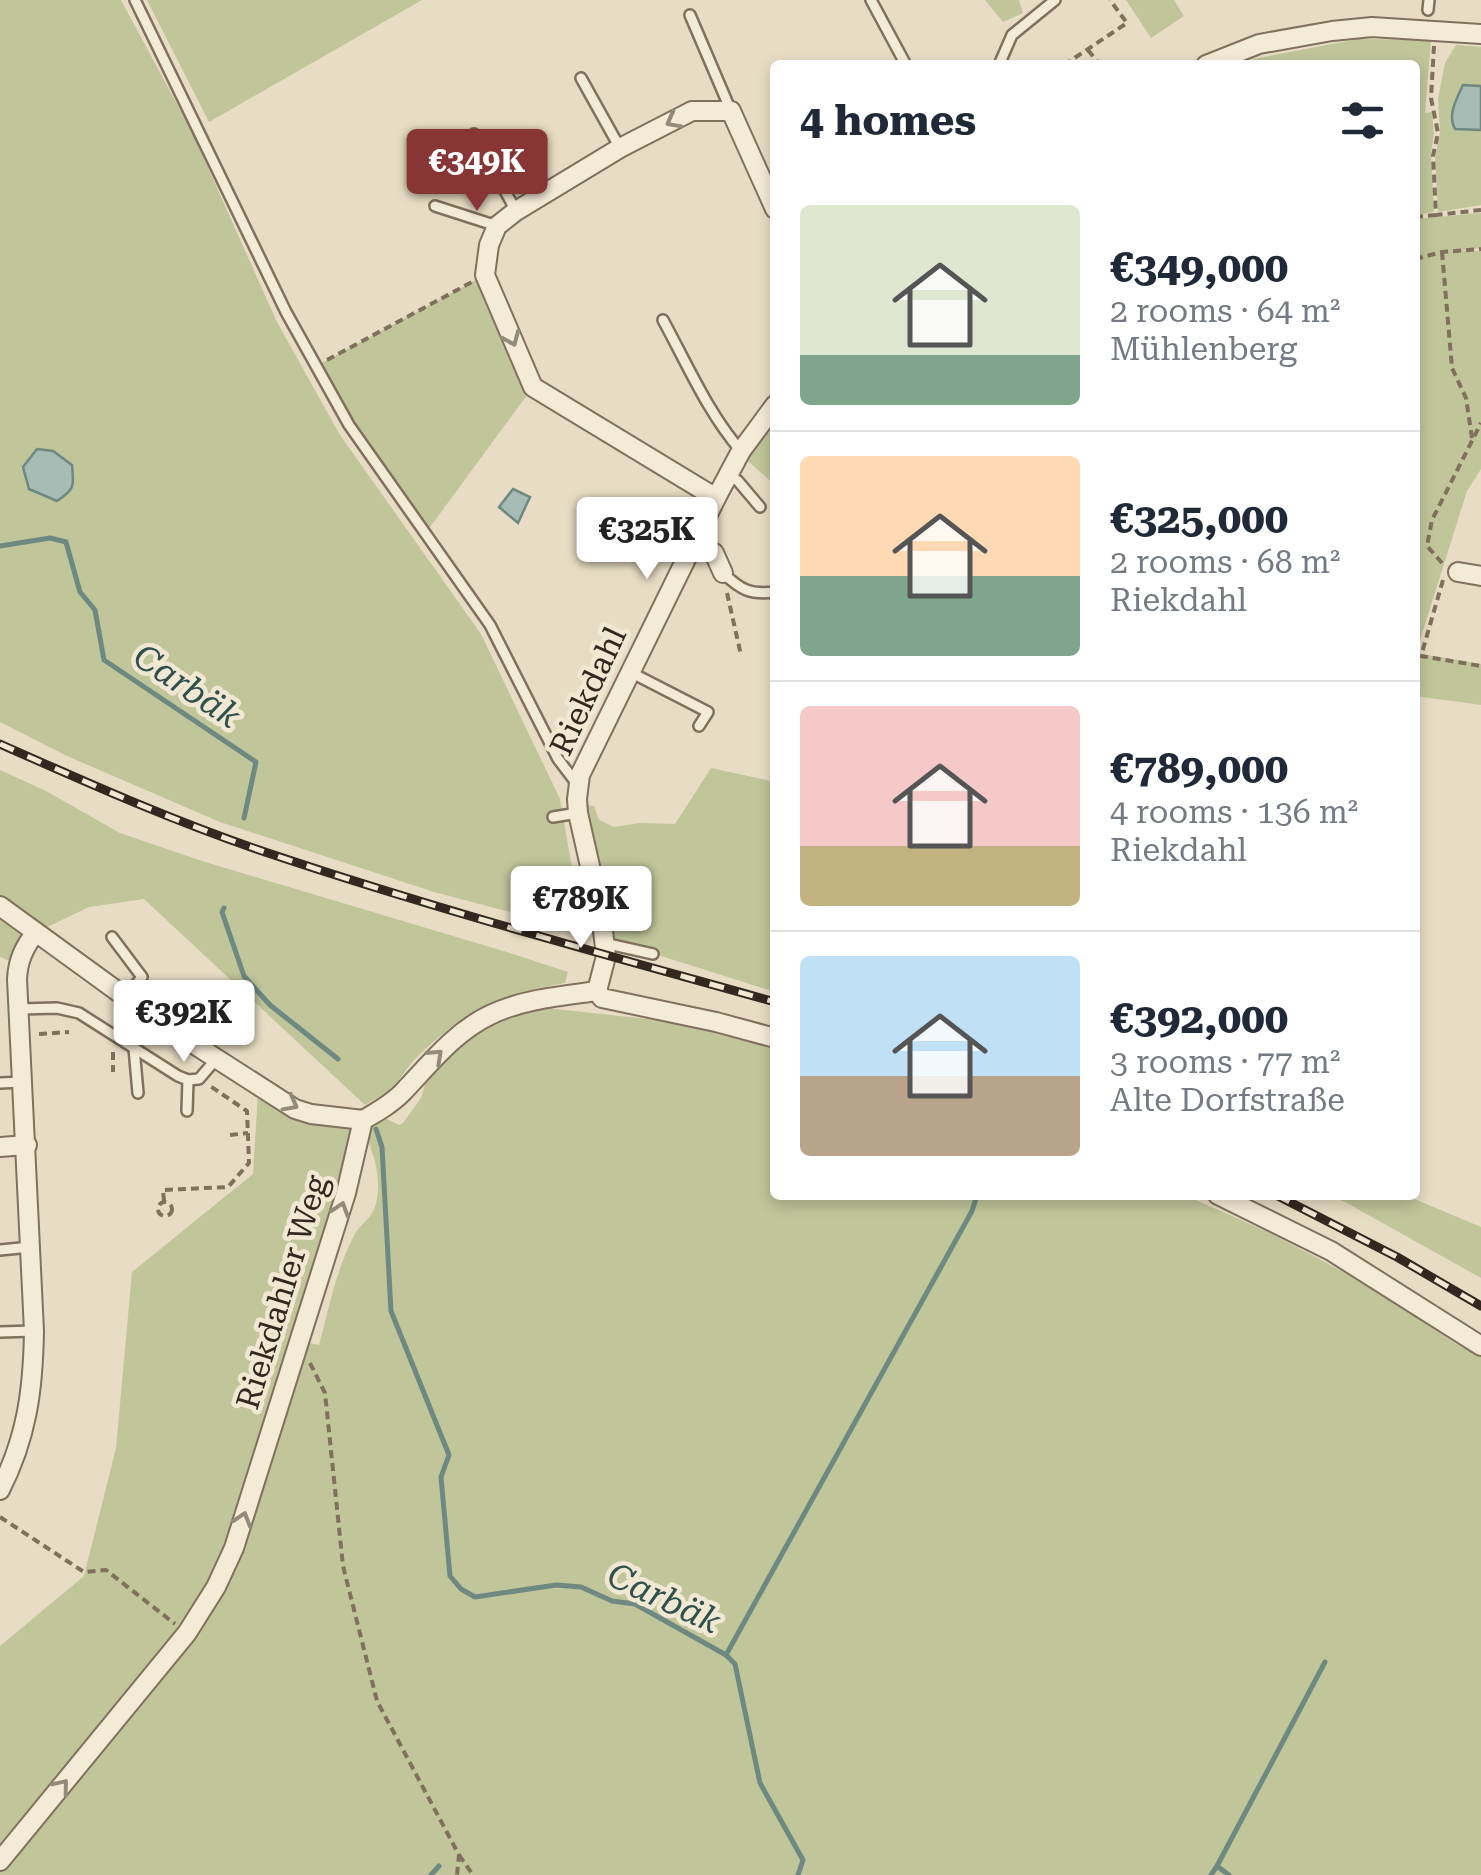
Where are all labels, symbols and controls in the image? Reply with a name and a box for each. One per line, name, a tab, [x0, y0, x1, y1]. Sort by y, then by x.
icon: filters	[1335, 93, 1390, 148]
text: 4 homes	[800, 96, 976, 145]
one-way arrow	[665, 109, 683, 128]
pin: €349K	[407, 129, 547, 214]
text: €349K	[429, 142, 525, 180]
text: €349,000	[1110, 243, 1288, 292]
icon: home	[880, 245, 1000, 365]
text: 2 rooms · 64 m²	[1110, 292, 1340, 330]
one-way arrow	[501, 329, 521, 346]
text: Mühlenberg	[1110, 330, 1297, 368]
text: €325,000	[1110, 494, 1288, 543]
icon: home	[880, 496, 1000, 616]
pin: €325K	[577, 497, 717, 582]
text: €325K	[599, 510, 695, 548]
text: 2 rooms · 68 m²	[1110, 543, 1340, 581]
text: Riekdahl	[1110, 581, 1247, 619]
street label: Riekdahl	[542, 621, 634, 761]
water label: Carbäk	[125, 636, 248, 737]
text: €789,000	[1110, 744, 1288, 793]
icon: home	[880, 746, 1000, 866]
text: 4 rooms · 136 m²	[1110, 793, 1358, 831]
text: Riekdahl	[1110, 831, 1247, 869]
pin: €789K	[511, 866, 651, 951]
text: €789K	[533, 879, 629, 917]
pin: €392K	[114, 980, 254, 1065]
text: €392K	[136, 993, 232, 1031]
text: €392,000	[1110, 994, 1288, 1043]
icon: home	[880, 996, 1000, 1116]
text: 3 rooms · 77 m²	[1110, 1043, 1340, 1081]
one-way arrow	[424, 1050, 443, 1068]
text: Alte Dorfstraße	[1110, 1081, 1345, 1119]
one-way arrow	[280, 1092, 298, 1111]
street label: Riekdahler Weg	[228, 1170, 336, 1414]
one-way arrow	[329, 1202, 349, 1219]
one-way arrow	[231, 1511, 251, 1528]
water label: Carbäk	[601, 1554, 727, 1642]
one-way arrow	[50, 1779, 68, 1797]

